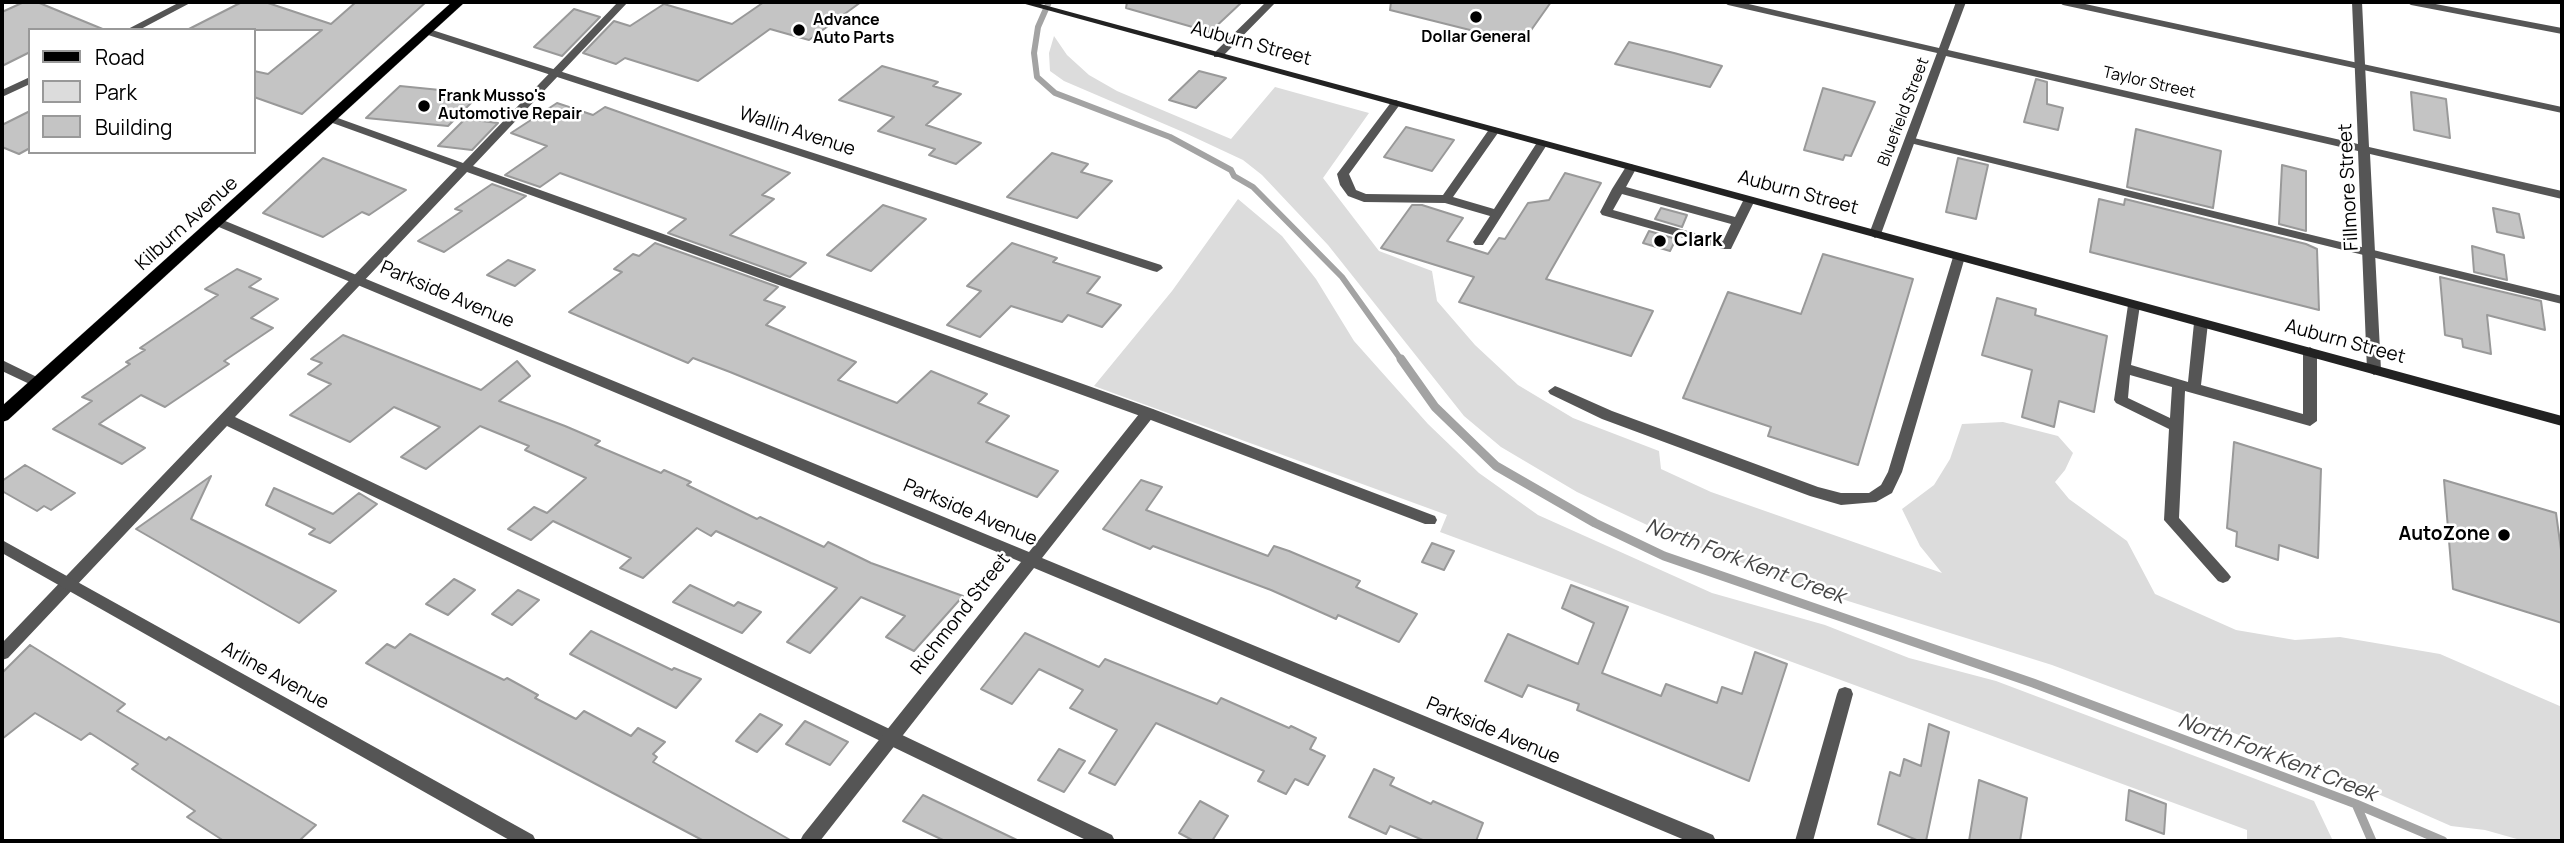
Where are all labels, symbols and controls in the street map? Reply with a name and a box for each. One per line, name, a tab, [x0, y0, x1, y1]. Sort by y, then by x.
marker: Dollar General	[1468, 9, 1484, 25]
place label: Advance Auto Parts	[813, 11, 895, 49]
street label: Auburn Street	[1188, 17, 1314, 71]
marker: Advance Auto Parts	[791, 22, 807, 38]
legend	[28, 28, 256, 154]
place label: Dollar General	[1421, 28, 1531, 48]
text: Road	[95, 43, 145, 71]
street label: Bluefield Street	[1874, 55, 1934, 169]
street label: Taylor Street	[2101, 63, 2197, 103]
text: Park	[95, 78, 137, 106]
place label: Frank Musso's Automotive Repair	[438, 87, 582, 125]
marker: Frank Musso's Automotive Repair	[416, 98, 432, 114]
street label: Wallin Avenue	[736, 102, 858, 162]
text: Building	[95, 113, 172, 141]
street label: Fillmore Street	[2334, 123, 2364, 251]
street label: Auburn Street	[1735, 166, 1861, 220]
street label: Kilburn Avenue	[131, 172, 243, 276]
place label: Clark	[1674, 230, 1722, 252]
marker: Clark	[1652, 233, 1668, 249]
street label: Parkside Avenue	[377, 257, 517, 333]
street label: Auburn Street	[2282, 315, 2408, 369]
street label: Parkside Avenue	[900, 475, 1040, 551]
water label: North Fork Kent Creek	[1642, 514, 1848, 610]
place label: AutoZone	[2398, 524, 2490, 546]
marker: AutoZone	[2496, 527, 2512, 543]
street label: Richmond Street	[907, 549, 1015, 679]
street label: Arline Avenue	[217, 637, 333, 715]
street label: Parkside Avenue	[1423, 693, 1563, 769]
water label: North Fork Kent Creek	[2174, 709, 2380, 807]

